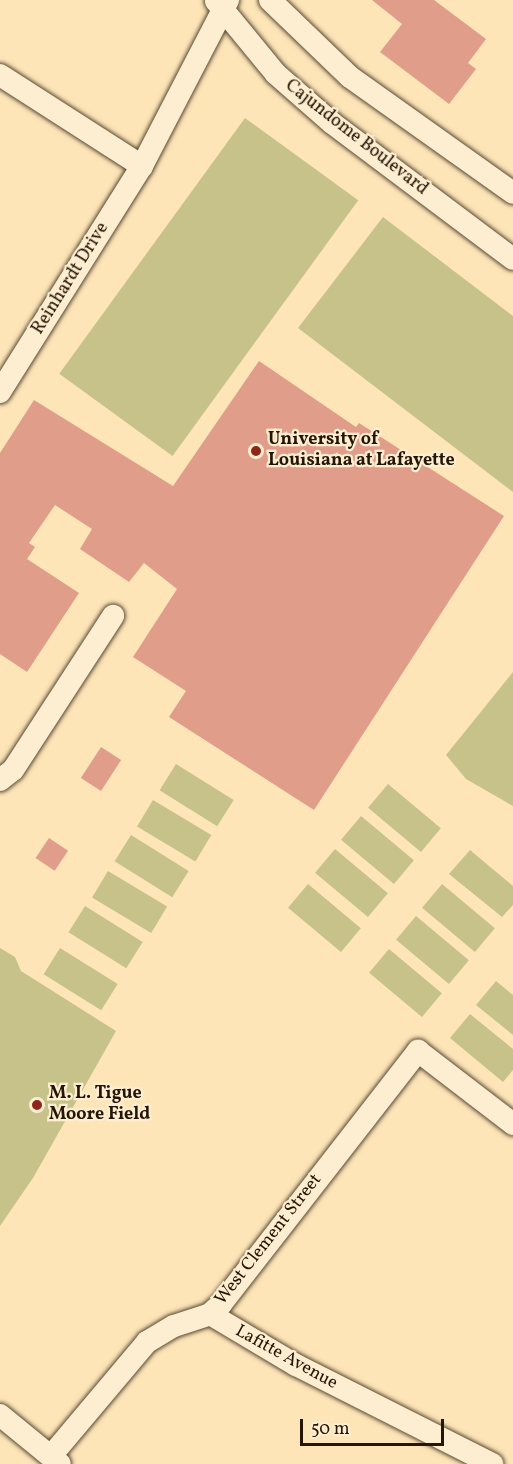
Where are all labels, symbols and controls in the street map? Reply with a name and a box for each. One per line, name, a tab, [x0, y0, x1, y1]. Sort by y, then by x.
street label: Cajundome Boulevard	[280, 76, 432, 200]
street label: Reinhardt Drive	[28, 219, 114, 339]
place label: University of Louisiana at Lafayette	[268, 430, 455, 472]
marker: University of Louisiana at Lafayette	[249, 444, 263, 458]
place label: M. L. Tigue Moore Field	[49, 1084, 150, 1126]
marker: M. L. Tigue Moore Field	[30, 1098, 44, 1112]
street label: West Clement Street	[211, 1170, 327, 1310]
street label: Lafitte Avenue	[231, 1321, 341, 1395]
scale bar	[303, 1407, 447, 1445]
text: 50 m	[311, 1417, 350, 1442]

